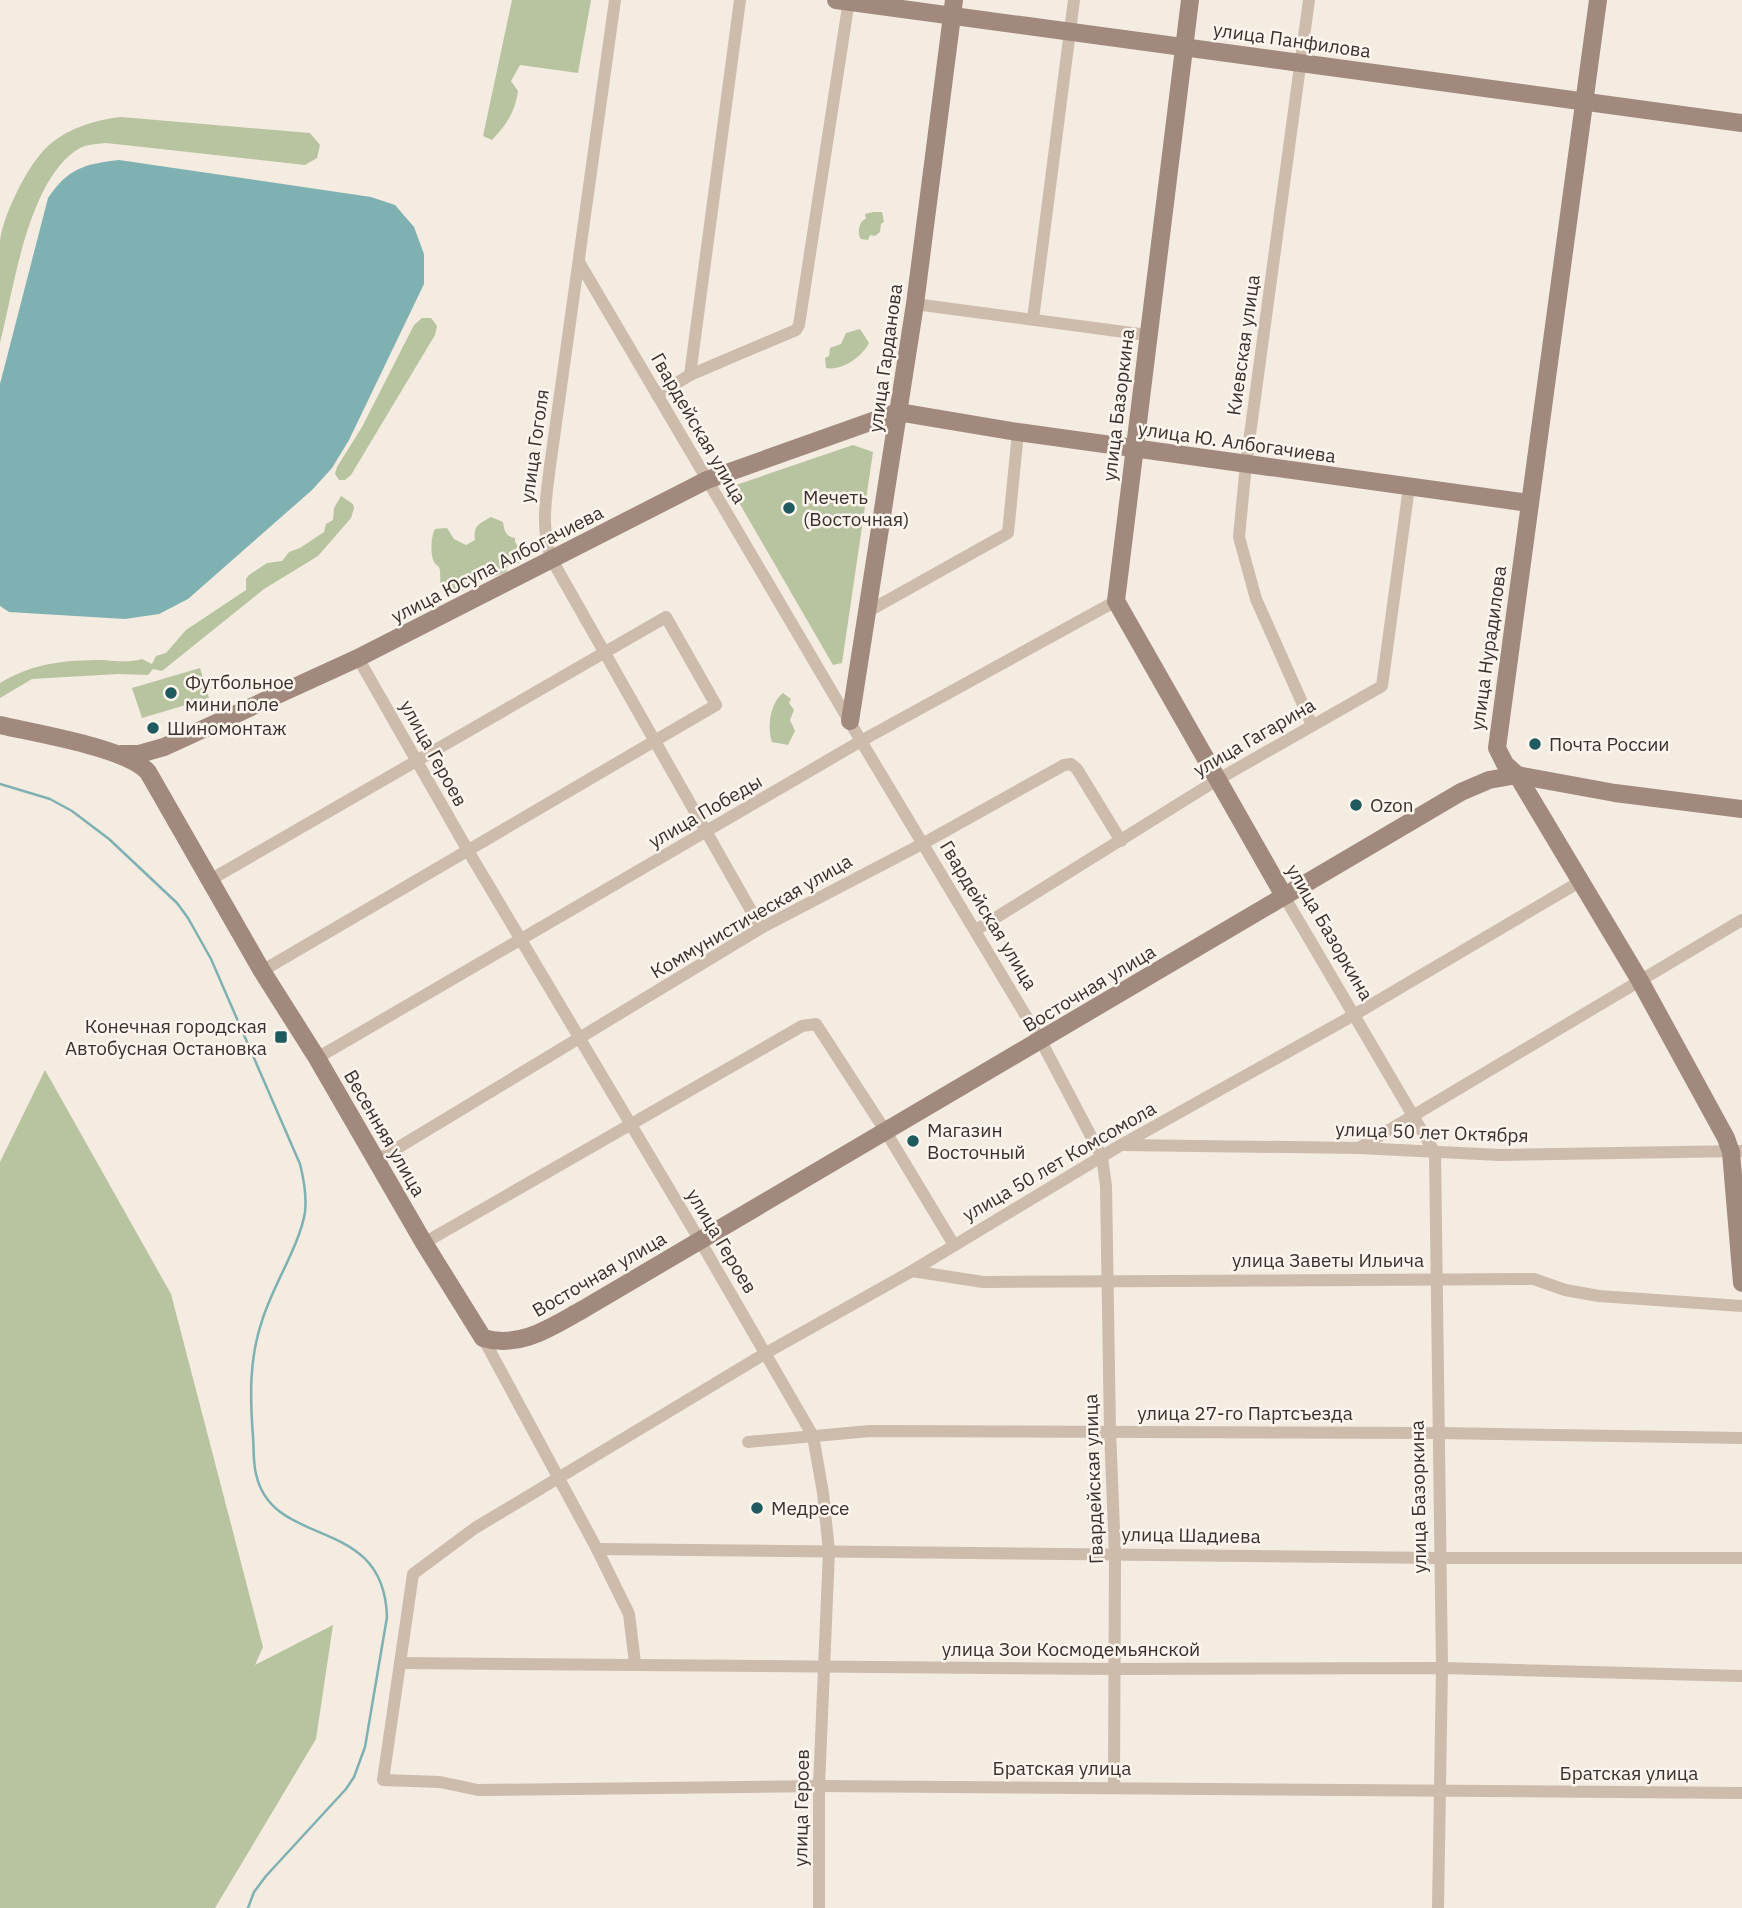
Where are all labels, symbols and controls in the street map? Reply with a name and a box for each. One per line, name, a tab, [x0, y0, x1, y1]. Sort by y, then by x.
street label: улица Панфилова	[1212, 17, 1372, 63]
street label: Киевская улица	[1221, 273, 1265, 417]
street label: улица Гарданова	[863, 282, 907, 434]
street label: улица Базоркина	[1097, 327, 1139, 483]
street label: Гвардейская улица	[646, 348, 752, 508]
street label: улица Гоголя	[514, 388, 554, 504]
street label: улица Ю. Албогачиева	[1137, 416, 1337, 468]
place label: Мечеть (Восточная)	[803, 485, 909, 531]
street label: улица Юсупа Албогачиева	[387, 500, 607, 628]
marker: Мечеть (Восточная)	[781, 500, 797, 516]
street label: улица Нурадилова	[1465, 564, 1511, 732]
place label: Футбольное мини поле	[185, 670, 294, 716]
marker: Футбольное мини поле	[163, 685, 179, 701]
street label: улица Гагарина	[1189, 692, 1319, 782]
street label: улица Героев	[395, 696, 473, 810]
place label: Шиномонтаж	[167, 716, 287, 740]
marker: Шиномонтаж	[145, 720, 161, 736]
place label: Почта России	[1549, 732, 1670, 756]
marker: Почта России	[1527, 736, 1543, 752]
street label: улица Победы	[644, 769, 766, 853]
place label: Ozon	[1370, 793, 1414, 817]
marker: Ozon	[1348, 797, 1364, 813]
street label: Гвардейская улица	[935, 836, 1043, 994]
street label: Коммунистическая улица	[646, 848, 856, 984]
street label: улица Базоркина	[1281, 860, 1379, 1004]
street label: Восточная улица	[1018, 939, 1160, 1037]
place label: Конечная городская Автобусная Остановка	[65, 1014, 267, 1060]
marker: Конечная городская Автобусная Остановка	[273, 1029, 289, 1045]
street label: Весенняя улица	[339, 1065, 431, 1201]
street label: улица 50 лет Комсомола	[958, 1096, 1160, 1226]
street label: улица 50 лет Октября	[1335, 1117, 1529, 1147]
place label: Магазин Восточный	[927, 1118, 1025, 1164]
marker: Магазин Восточный	[905, 1133, 921, 1149]
street label: улица Героев	[681, 1184, 763, 1298]
street label: Восточная улица	[528, 1226, 670, 1322]
street label: улица Заветы Ильича	[1232, 1248, 1424, 1272]
street label: Гвардейская улица	[1078, 1394, 1108, 1564]
street label: улица 27-го Партсъезда	[1137, 1401, 1353, 1425]
street label: улица Базоркина	[1405, 1420, 1431, 1574]
place label: Медресе	[771, 1496, 850, 1520]
marker: Медресе	[749, 1500, 765, 1516]
street label: улица Шадиева	[1121, 1522, 1261, 1548]
street label: улица Зои Космодемьянской	[942, 1637, 1200, 1661]
street label: улица Героев	[788, 1749, 814, 1867]
street label: Братская улица	[993, 1756, 1131, 1780]
street label: Братская улица	[1560, 1761, 1698, 1785]

